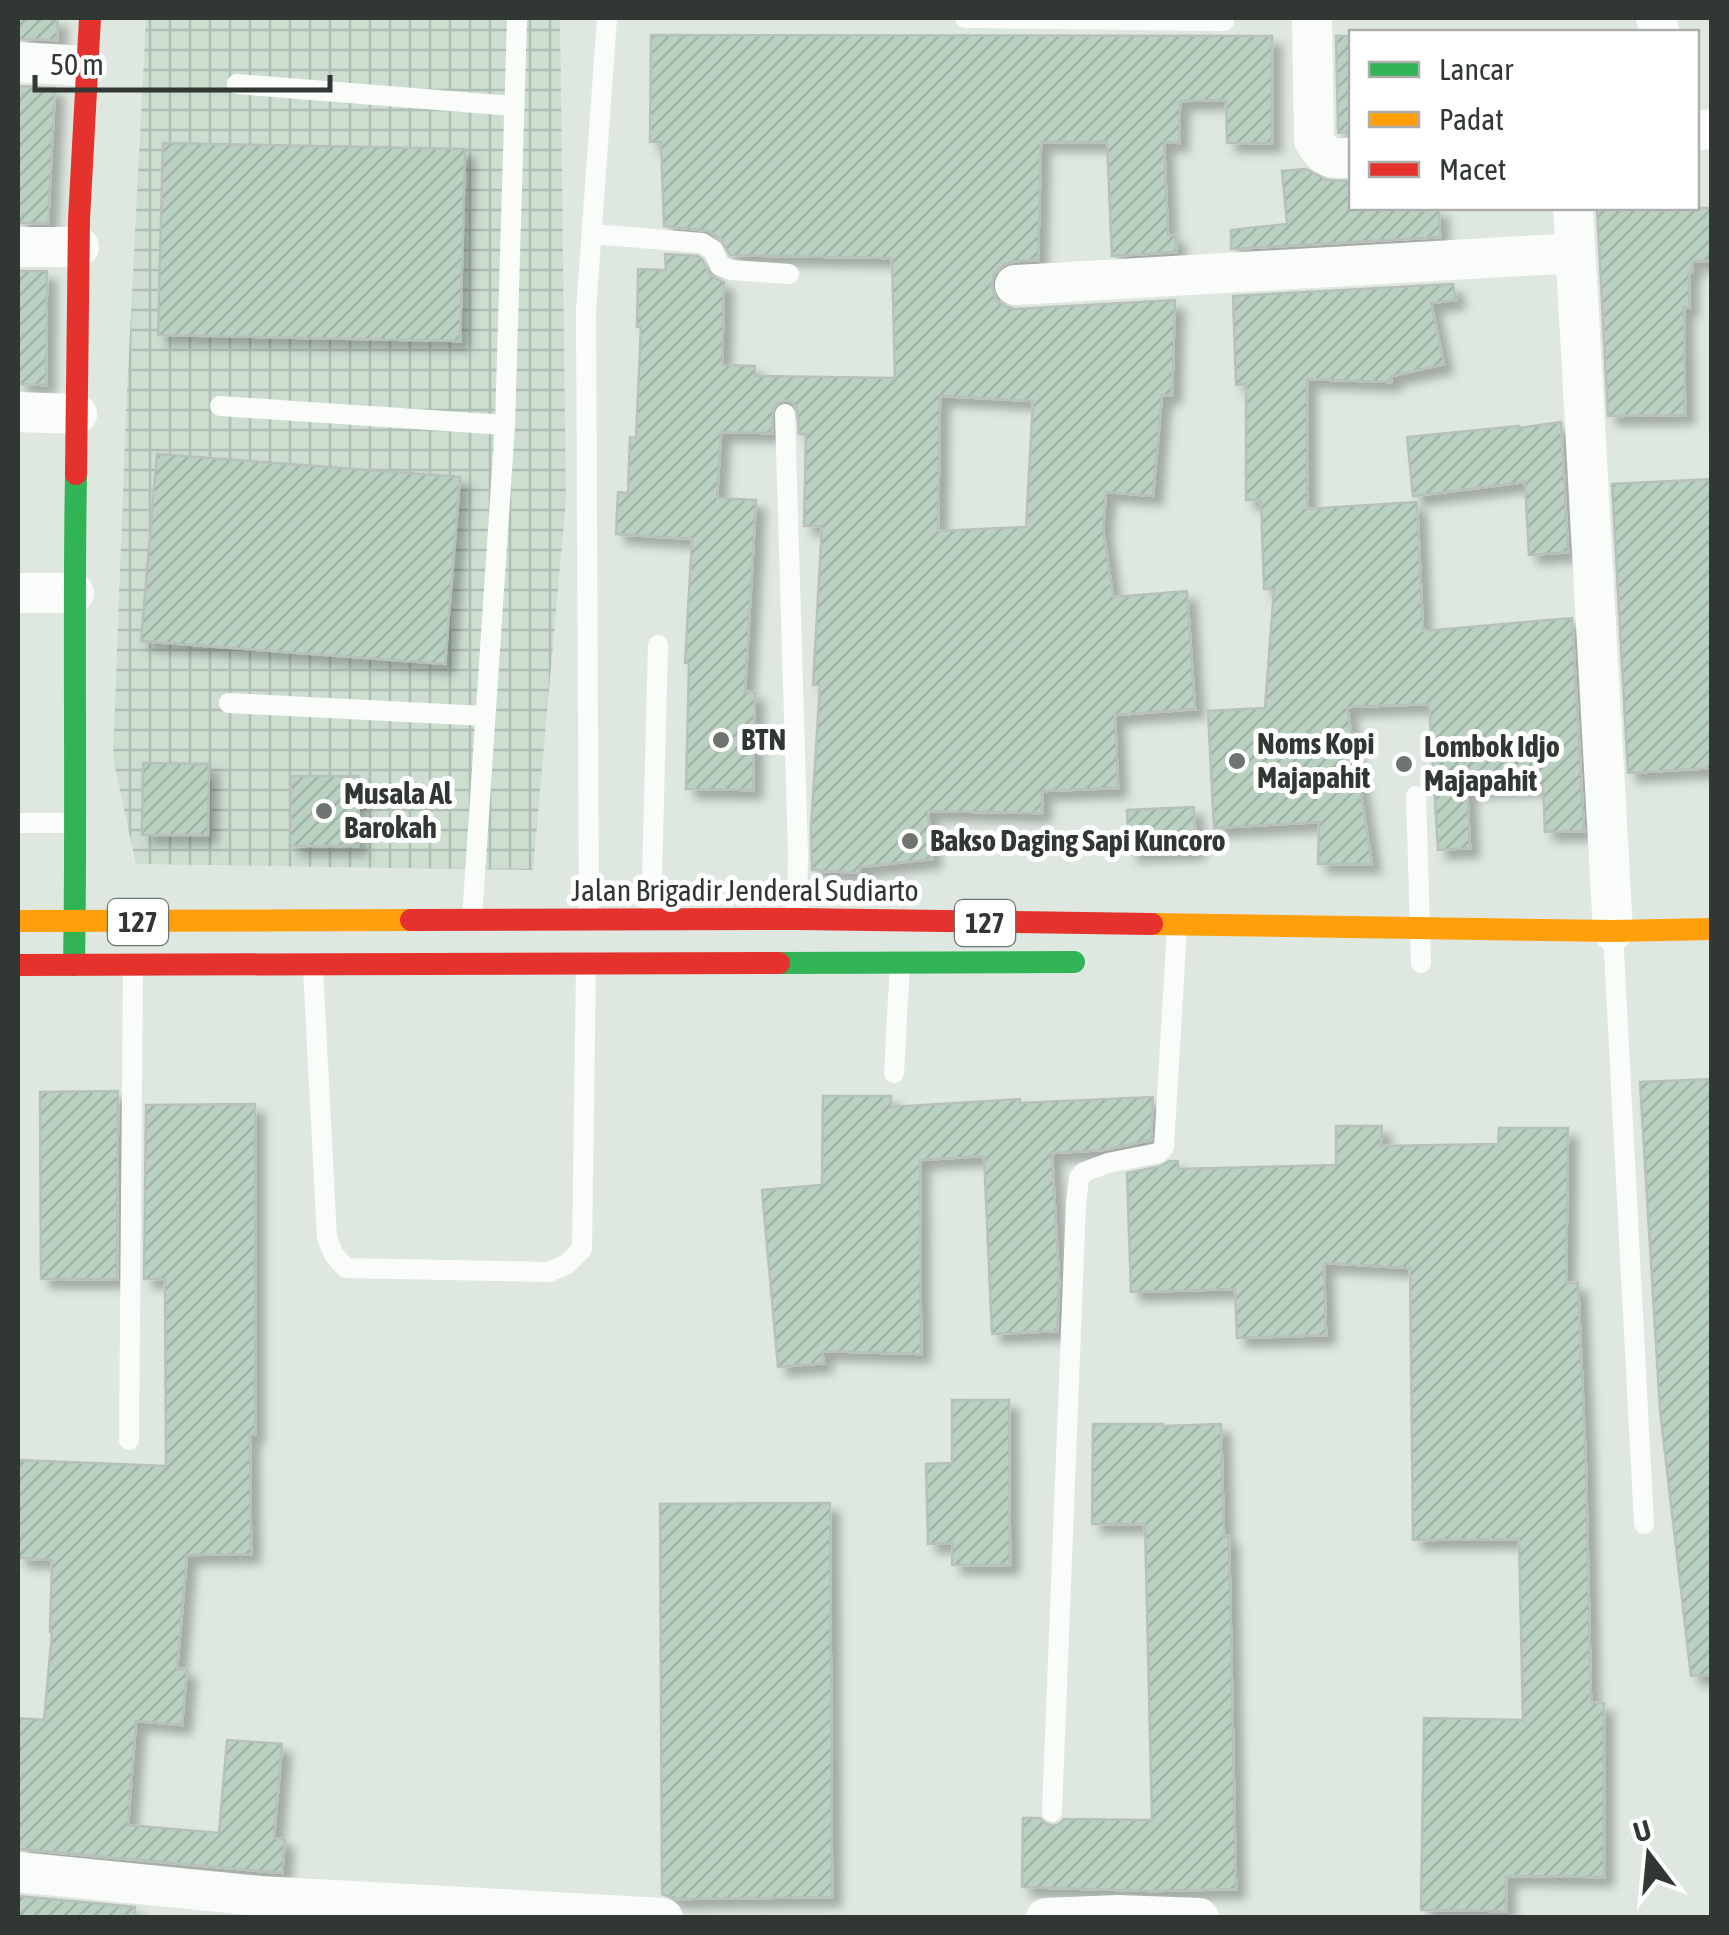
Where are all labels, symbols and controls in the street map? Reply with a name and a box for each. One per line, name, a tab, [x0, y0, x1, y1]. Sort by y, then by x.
scale bar	[35, 30, 330, 92]
legend	[1349, 30, 1699, 210]
text: 50 m	[50, 47, 104, 81]
text: Lancar	[1439, 52, 1514, 86]
text: Padat	[1439, 102, 1504, 136]
text: Macet	[1439, 152, 1506, 186]
place label: BTN	[741, 722, 786, 756]
place label: Noms Kopi Majapahit	[1257, 726, 1374, 794]
marker: BTN	[710, 729, 732, 751]
place label: Lombok Idjo Majapahit	[1424, 729, 1560, 797]
marker: Noms Kopi Majapahit	[1226, 750, 1248, 772]
marker: Lombok Idjo Majapahit	[1393, 753, 1415, 775]
place label: Musala Al Barokah	[344, 776, 453, 844]
marker: Musala Al Barokah	[313, 800, 335, 822]
place label: Bakso Daging Sapi Kuncoro	[930, 823, 1226, 857]
marker: Bakso Daging Sapi Kuncoro	[899, 830, 921, 852]
street label: Jalan Brigadir Jenderal Sudiarto	[571, 873, 919, 907]
road number: 127	[108, 899, 168, 945]
road number: 127	[955, 900, 1015, 946]
north arrow	[1599, 1805, 1699, 1905]
text: U	[1630, 1813, 1654, 1849]

